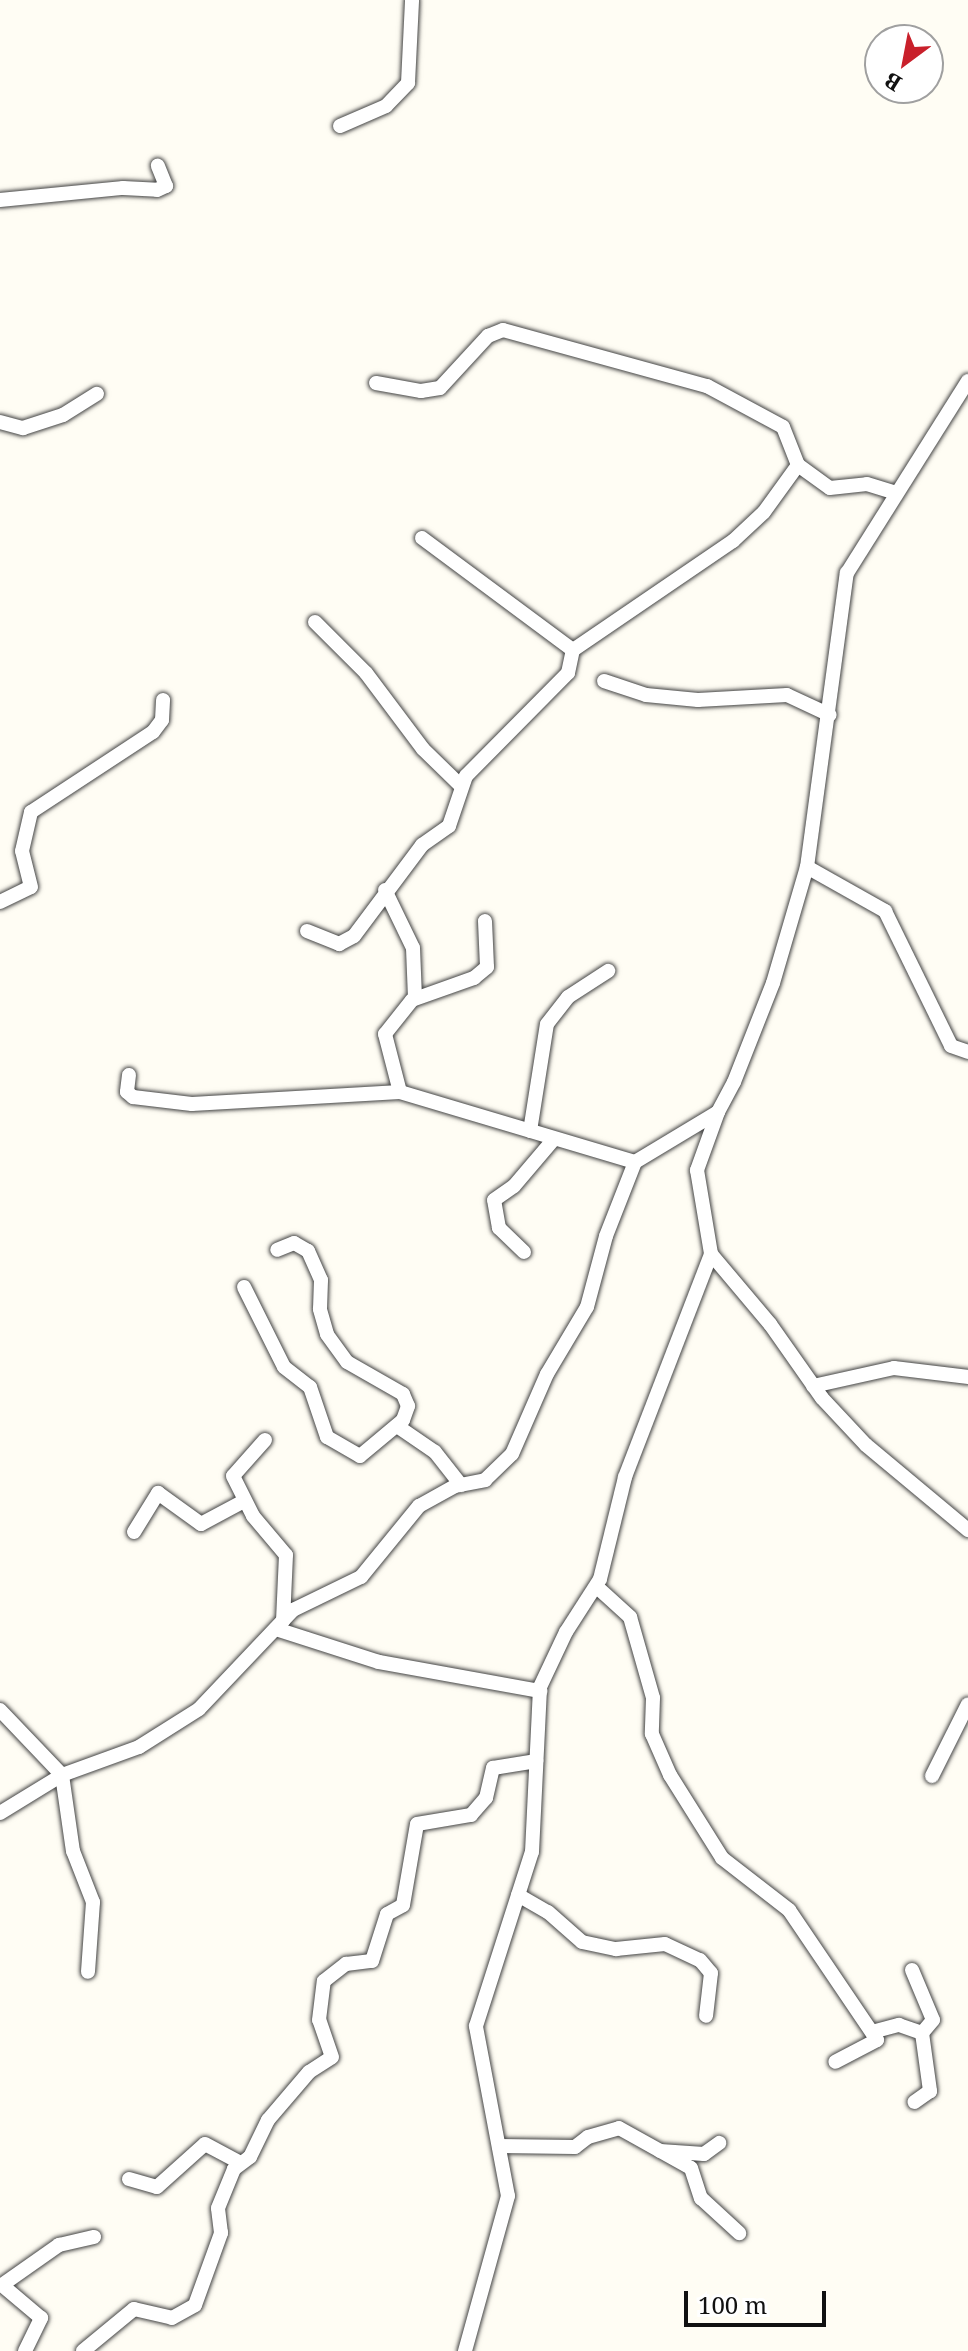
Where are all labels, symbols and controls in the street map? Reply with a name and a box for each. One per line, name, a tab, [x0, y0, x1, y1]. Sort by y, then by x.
north arrow	[864, 24, 944, 104]
text: B	[878, 66, 907, 99]
scale bar	[688, 2275, 830, 2325]
text: 100 m	[698, 2288, 767, 2321]

